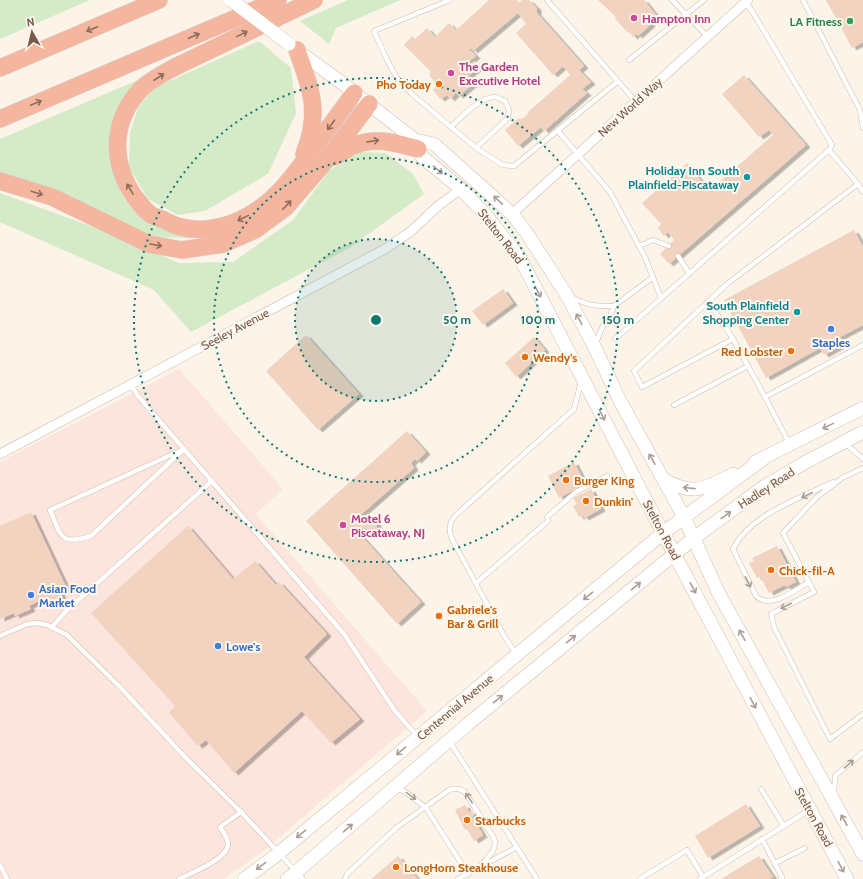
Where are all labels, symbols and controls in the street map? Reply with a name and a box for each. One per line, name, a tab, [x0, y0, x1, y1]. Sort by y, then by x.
place label: Hampton Inn	[642, 11, 711, 26]
north arrow	[12, 12, 52, 52]
marker: Hampton Inn	[629, 13, 639, 23]
place label: LA Fitness	[790, 14, 842, 29]
text: N	[26, 15, 35, 30]
marker: LA Fitness	[845, 16, 855, 26]
one-way arrow	[86, 26, 98, 33]
one-way arrow	[236, 30, 248, 37]
one-way arrow	[188, 32, 200, 39]
place label: The Garden Executive Hotel	[459, 59, 540, 88]
marker: The Garden Executive Hotel	[446, 68, 456, 78]
one-way arrow	[153, 72, 165, 80]
street label: New World Way	[595, 74, 665, 140]
place label: Pho Today	[376, 77, 432, 92]
marker: Pho Today	[434, 79, 444, 89]
one-way arrow	[29, 99, 41, 107]
one-way arrow	[327, 119, 335, 130]
one-way arrow	[366, 138, 379, 145]
place label: Holiday Inn South Plainfield-Piscataway	[628, 163, 740, 192]
one-way arrow	[432, 166, 443, 175]
marker: Holiday Inn South Plainfield-Piscataway	[742, 172, 752, 182]
one-way arrow	[126, 184, 134, 195]
one-way arrow	[31, 189, 43, 197]
one-way arrow	[493, 196, 503, 205]
one-way arrow	[283, 200, 292, 210]
street label: Stelton Road	[475, 205, 527, 267]
one-way arrow	[237, 215, 249, 222]
one-way arrow	[149, 241, 162, 249]
one-way arrow	[535, 286, 542, 298]
place label: South Plainfield Shopping Center	[703, 298, 789, 327]
street label: Seeley Avenue	[198, 305, 272, 353]
marker: South Plainfield Shopping Center	[792, 307, 802, 317]
text: 50 m	[443, 312, 471, 327]
text: 100 m	[521, 312, 555, 327]
text: 150 m	[602, 312, 634, 327]
centre of rings	[369, 313, 383, 327]
one-way arrow	[575, 313, 582, 325]
marker: Staples	[826, 324, 836, 334]
place label: Staples	[812, 335, 850, 350]
place label: Red Lobster	[721, 344, 783, 359]
marker: Red Lobster	[786, 346, 796, 356]
place label: Wendy's	[533, 350, 577, 365]
marker: Wendy's	[520, 352, 530, 362]
one-way arrow	[599, 409, 606, 421]
one-way arrow	[823, 423, 835, 430]
one-way arrow	[648, 453, 655, 465]
street label: Hadley Road	[735, 464, 797, 512]
place label: Burger King	[574, 473, 634, 488]
marker: Burger King	[561, 475, 571, 485]
one-way arrow	[683, 485, 696, 492]
one-way arrow	[801, 492, 813, 499]
place label: Dunkin'	[594, 494, 633, 509]
marker: Dunkin'	[581, 496, 591, 506]
street label: Stelton Road	[640, 497, 684, 563]
place label: Motel 6 Piscataway, NJ	[351, 511, 425, 540]
one-way arrow	[720, 511, 731, 519]
marker: Motel 6 Piscataway, NJ	[338, 520, 348, 530]
place label: Chick-fil-A	[779, 563, 835, 578]
marker: Chick-fil-A	[766, 565, 776, 575]
one-way arrow	[745, 575, 752, 587]
place label: Asian Food Market	[39, 581, 96, 610]
one-way arrow	[631, 581, 642, 590]
one-way arrow	[690, 582, 697, 594]
marker: Asian Food Market	[26, 590, 36, 600]
one-way arrow	[582, 592, 593, 601]
place label: Gabriele's Bar & Grill	[447, 602, 498, 631]
one-way arrow	[781, 603, 793, 610]
marker: Gabriele's Bar & Grill	[434, 611, 444, 621]
one-way arrow	[738, 629, 746, 641]
one-way arrow	[566, 635, 577, 644]
place label: Lowe's	[226, 639, 261, 654]
marker: Lowe's	[213, 641, 223, 651]
street label: Centennial Avenue	[414, 671, 496, 743]
one-way arrow	[492, 695, 503, 704]
one-way arrow	[750, 697, 758, 709]
one-way arrow	[396, 747, 407, 755]
one-way arrow	[843, 760, 854, 769]
street label: Stelton Road	[791, 785, 837, 849]
one-way arrow	[405, 792, 416, 800]
one-way arrow	[464, 792, 472, 804]
place label: Starbucks	[475, 813, 526, 828]
one-way arrow	[840, 814, 848, 826]
marker: Starbucks	[462, 815, 472, 825]
one-way arrow	[342, 824, 352, 833]
one-way arrow	[296, 829, 307, 838]
place label: LongHorn Steakhouse	[404, 860, 518, 875]
one-way arrow	[838, 861, 846, 873]
one-way arrow	[256, 862, 267, 870]
marker: LongHorn Steakhouse	[391, 862, 401, 872]

